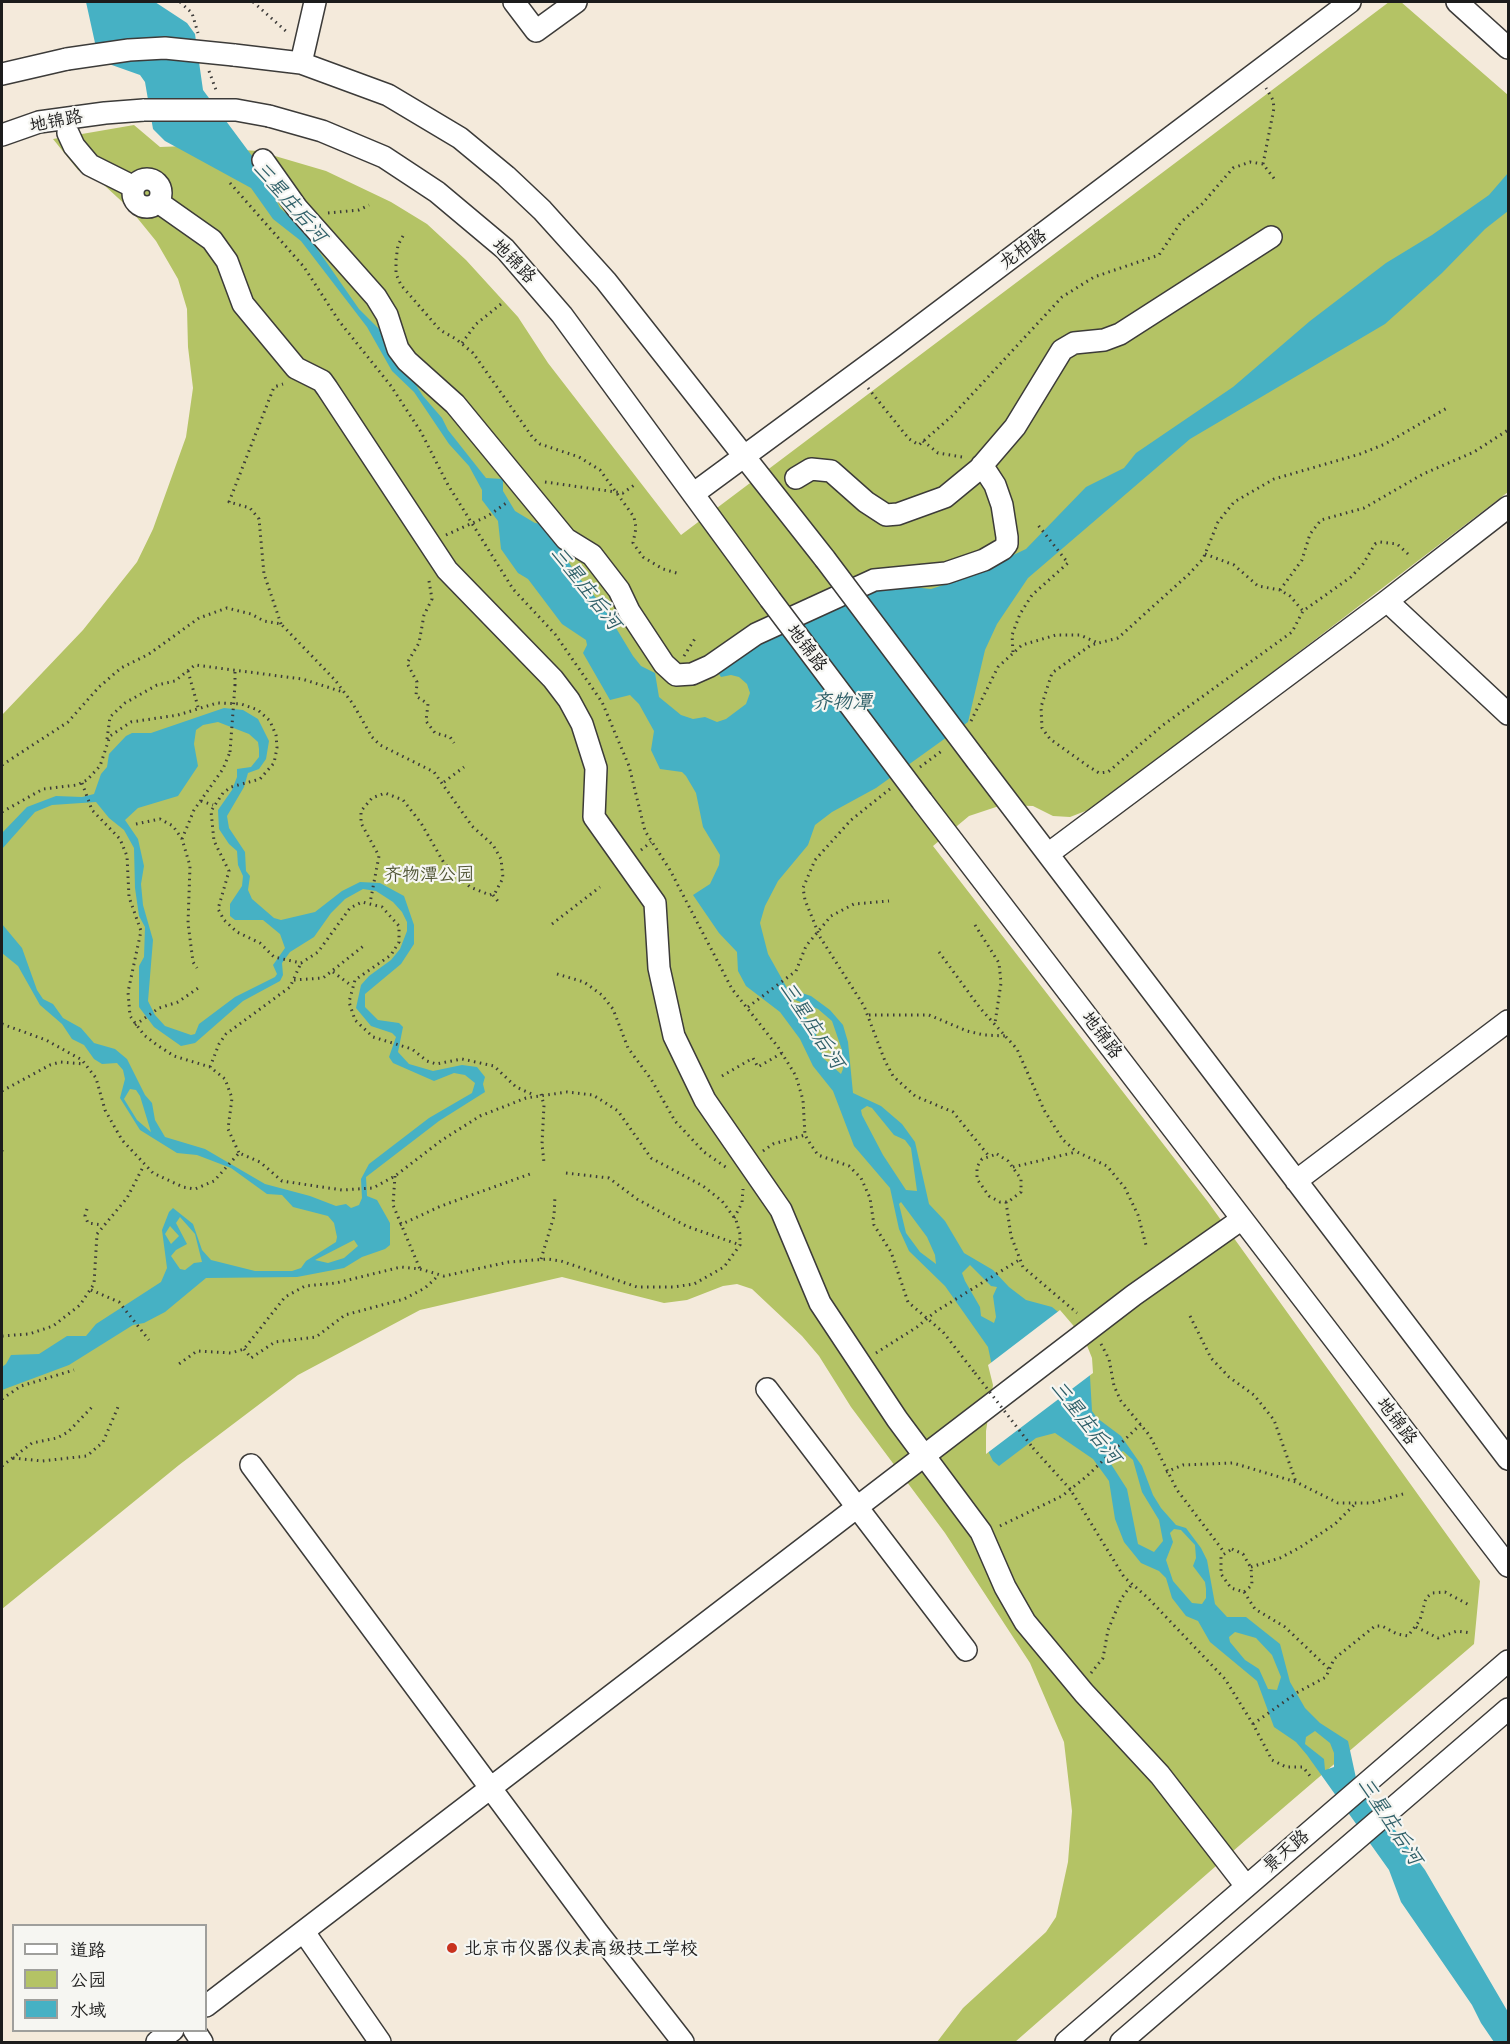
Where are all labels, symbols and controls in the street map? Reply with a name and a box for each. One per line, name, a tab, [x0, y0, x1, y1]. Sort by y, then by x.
street label: 地锦路	[27, 105, 85, 137]
water label: 三星庄后河	[248, 156, 332, 248]
street label: 龙柏路	[995, 224, 1051, 274]
street label: 地锦路	[487, 234, 541, 288]
water label: 三星庄后河	[546, 541, 626, 635]
street label: 地锦路	[782, 620, 832, 676]
water label: 齐物潭	[812, 690, 872, 714]
park label: 齐物潭公园	[384, 863, 474, 885]
water label: 三星庄后河	[775, 977, 849, 1073]
street label: 地锦路	[1077, 1007, 1127, 1063]
water label: 三星庄后河	[1046, 1375, 1126, 1469]
street label: 地锦路	[1372, 1393, 1422, 1449]
water label: 三星庄后河	[1353, 1773, 1427, 1869]
street label: 景天路	[1259, 1825, 1313, 1877]
legend	[12, 1924, 207, 2032]
text: 道路	[70, 1937, 106, 1961]
place label: 北京市仪器仪表高级技工学校	[464, 1937, 698, 1959]
marker: 北京市仪器仪表高级技工学校	[445, 1941, 459, 1955]
text: 公园	[70, 1967, 106, 1991]
text: 水域	[70, 1997, 106, 2021]

